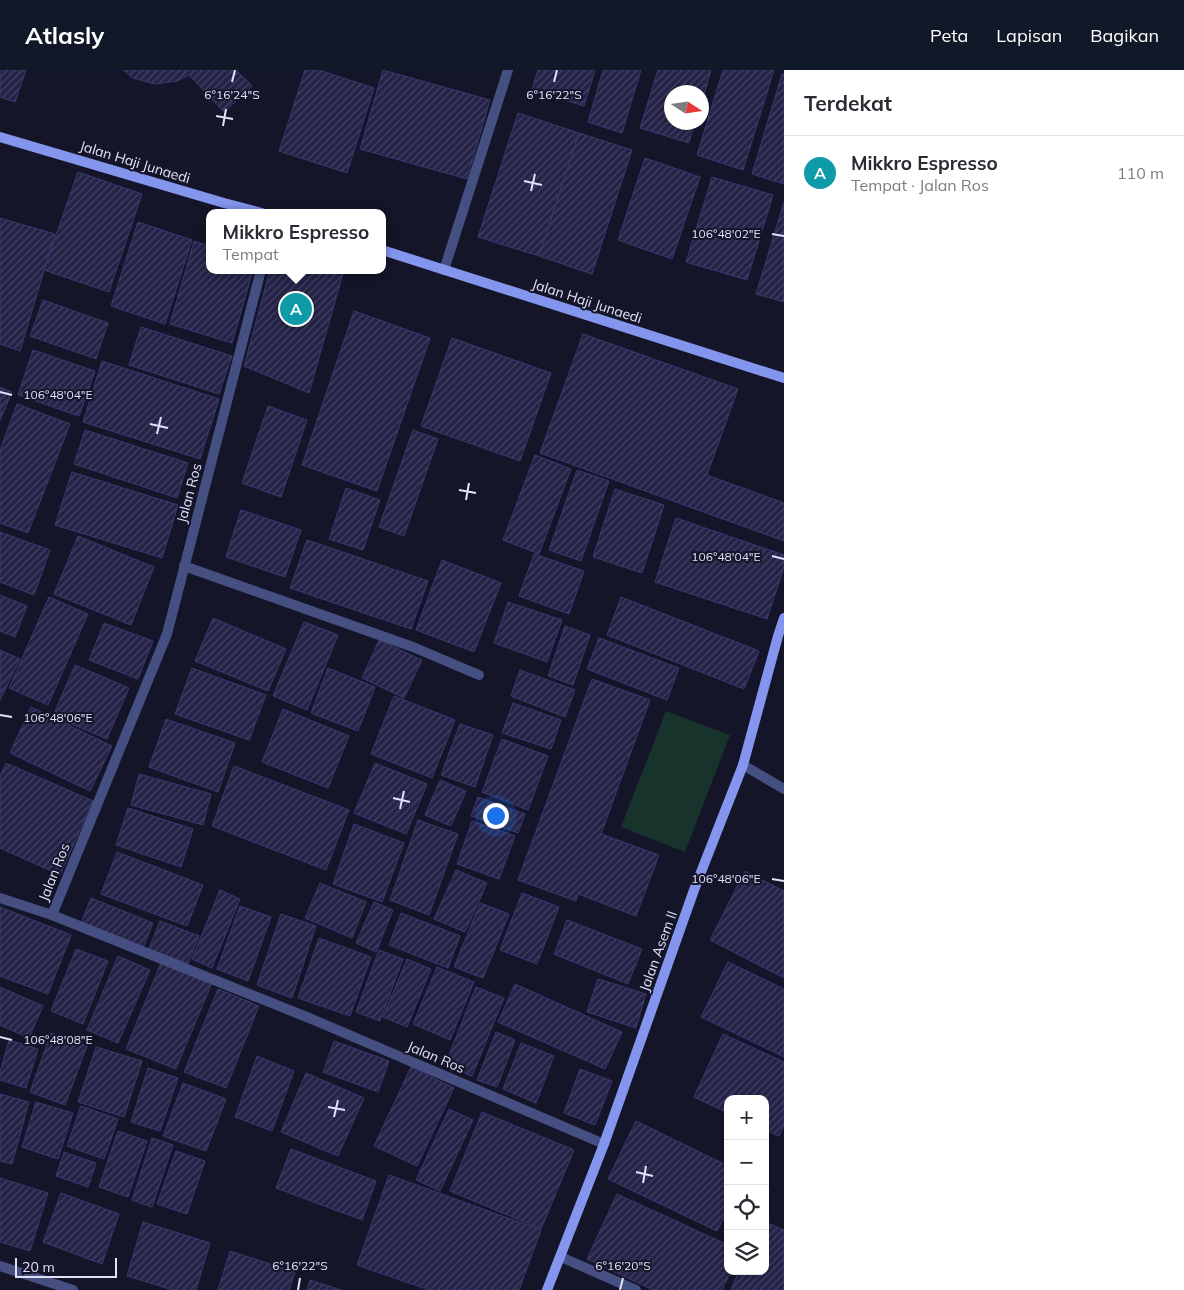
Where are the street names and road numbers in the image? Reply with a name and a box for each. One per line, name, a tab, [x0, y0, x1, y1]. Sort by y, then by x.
street label: Jalan Haji Junaedi	[78, 137, 192, 187]
street label: Jalan Haji Junaedi	[530, 275, 644, 327]
street label: Jalan Ros	[172, 461, 206, 525]
street label: Jalan Ros	[34, 840, 74, 904]
street label: Jalan Asem II	[635, 908, 681, 994]
street label: Jalan Ros	[404, 1037, 468, 1077]

